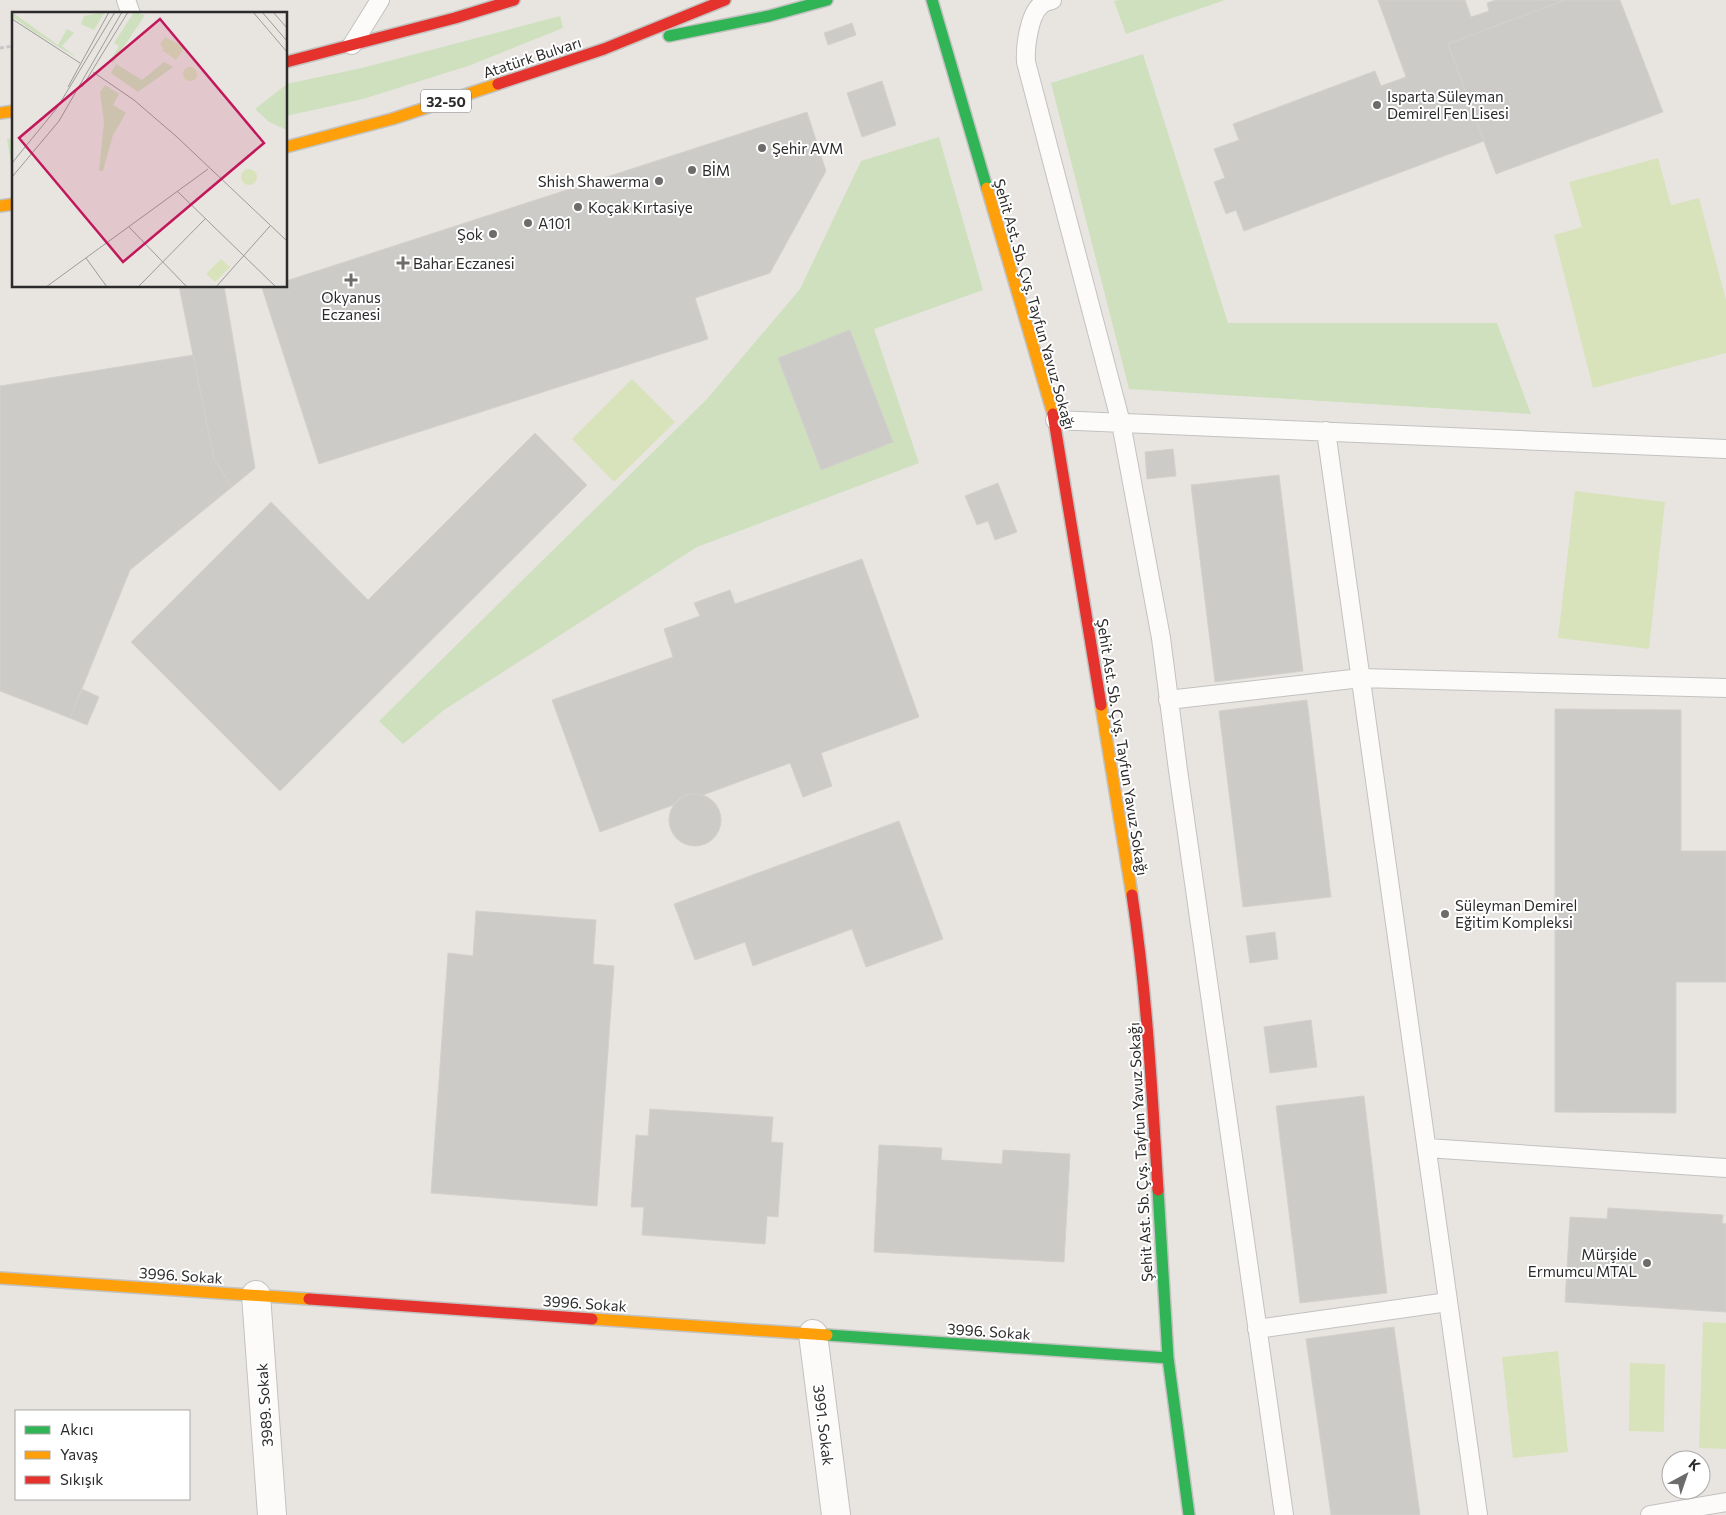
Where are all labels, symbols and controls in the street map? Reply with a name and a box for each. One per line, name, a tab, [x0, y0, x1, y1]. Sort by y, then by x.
inset map	[12, 12, 288, 288]
street label: Atatürk Bulvarı	[481, 33, 583, 81]
place label: Isparta Süleyman Demirel Fen Lisesi	[1387, 87, 1509, 122]
road number: 32-50	[421, 90, 471, 112]
marker: Isparta Süleyman Demirel Fen Lisesi	[1371, 99, 1383, 111]
place label: Şehir AVM	[772, 139, 843, 157]
marker: Şehir AVM	[756, 142, 768, 154]
place label: BİM	[702, 161, 730, 179]
marker: BİM	[686, 164, 698, 176]
place label: Shish Shawerma	[538, 172, 649, 190]
marker: Shish Shawerma	[653, 175, 665, 187]
street label: Şehit Ast. Sb. Çvş. Tayfun Yavuz Sokağı	[991, 177, 1079, 431]
place label: Koçak Kırtasiye	[588, 198, 693, 216]
marker: Koçak Kırtasiye	[572, 201, 584, 213]
place label: A101	[538, 214, 571, 232]
marker: A101	[522, 217, 534, 229]
place label: Şok	[457, 225, 483, 243]
marker: Şok	[487, 228, 499, 240]
place label: Bahar Eczanesi	[413, 254, 515, 272]
marker: Bahar Eczanesi	[397, 257, 409, 269]
marker: Okyanus Eczanesi	[345, 274, 357, 286]
place label: Okyanus Eczanesi	[321, 288, 381, 323]
street label: Şehit Ast. Sb. Çvş. Tayfun Yavuz Sokağı	[1094, 617, 1152, 877]
place label: Süleyman Demirel Eğitim Kompleksi	[1455, 896, 1577, 931]
marker: Süleyman Demirel Eğitim Kompleksi	[1439, 908, 1451, 920]
street label: Şehit Ast. Sb. Çvş. Tayfun Yavuz Sokağı	[1124, 1022, 1156, 1282]
place label: Mürşide Ermumcu MTAL	[1528, 1245, 1637, 1280]
marker: Mürşide Ermumcu MTAL	[1641, 1257, 1653, 1269]
street label: 3996. Sokak	[139, 1263, 223, 1287]
street label: 3996. Sokak	[543, 1291, 627, 1315]
street label: 3996. Sokak	[947, 1319, 1031, 1343]
street label: 3989. Sokak	[252, 1363, 276, 1447]
street label: 3991. Sokak	[810, 1383, 838, 1467]
legend	[15, 1410, 190, 1500]
text: Akıcı	[60, 1420, 94, 1438]
text: Yavaş	[60, 1445, 98, 1463]
north arrow	[1661, 1450, 1711, 1500]
text: K	[1685, 1455, 1704, 1474]
text: Sıkışık	[60, 1470, 103, 1488]

